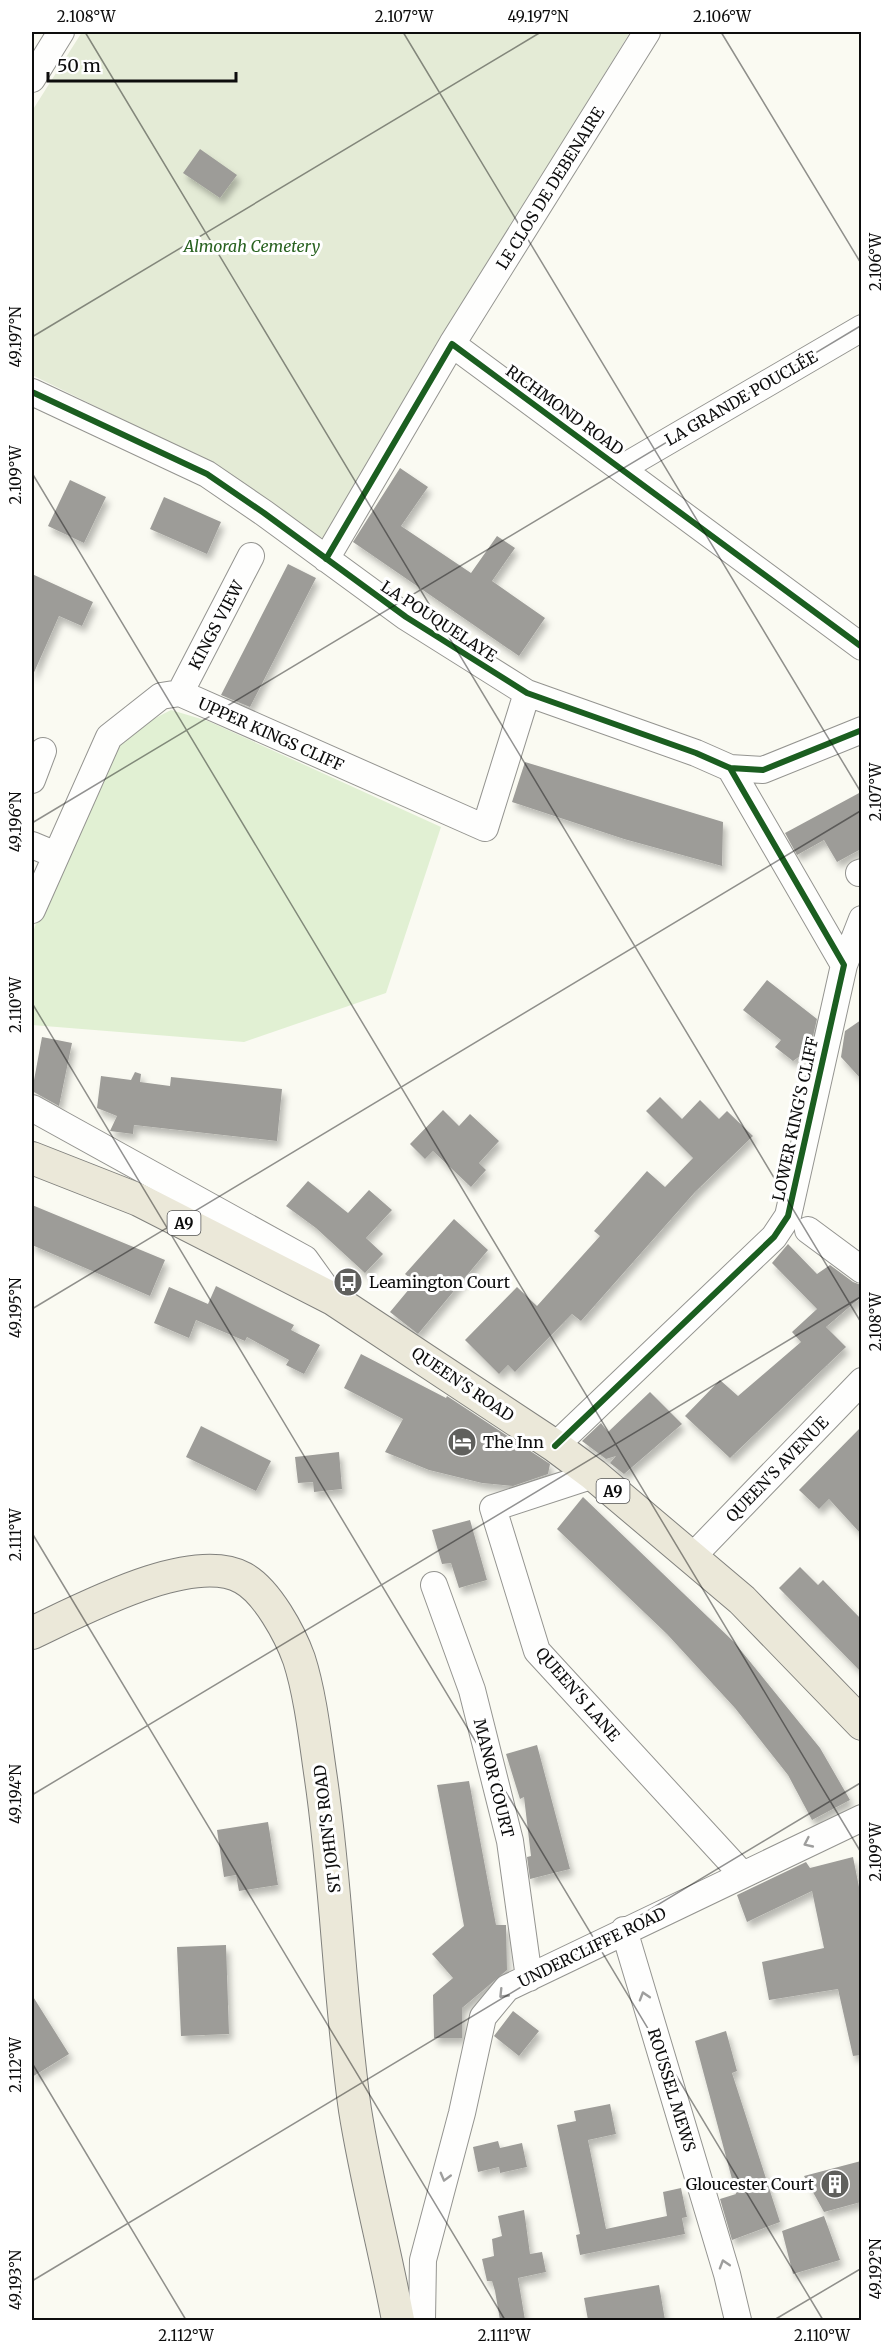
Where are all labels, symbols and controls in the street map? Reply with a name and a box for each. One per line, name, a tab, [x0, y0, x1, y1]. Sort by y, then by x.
text: 2.108°W	[57, 7, 116, 26]
text: 2.107°W	[375, 7, 434, 26]
text: 49.197°N	[507, 7, 569, 26]
text: 2.106°W	[693, 7, 752, 26]
scale bar	[48, 45, 236, 83]
text: 50 m	[57, 54, 101, 77]
street label: LE CLOS DE DEBENAIRE	[492, 102, 609, 273]
text: 2.106°W	[866, 232, 885, 291]
park label: Almorah Cemetery	[182, 236, 321, 256]
text: 49.197°N	[6, 306, 25, 368]
street label: LA GRANDE POUCLÉE	[661, 346, 821, 450]
street label: RICHMOND ROAD	[502, 361, 628, 459]
text: 2.109°W	[6, 444, 25, 504]
street label: KINGS VIEW	[184, 576, 248, 673]
street label: LA POUQUELAYE	[377, 576, 501, 666]
street label: UPPER KINGS CLIFF	[195, 693, 347, 775]
text: 2.107°W	[866, 762, 885, 821]
text: 49.196°N	[6, 791, 25, 852]
text: 2.110°W	[6, 976, 25, 1033]
street label: LOWER KING'S CLIFF	[768, 1035, 822, 1203]
road number: A9	[168, 1211, 201, 1235]
bus stop icon: Leamington Court	[332, 1266, 364, 1298]
place label: Leamington Court	[369, 1272, 511, 1292]
text: 49.195°N	[6, 1277, 25, 1338]
text: 2.108°W	[866, 1292, 885, 1351]
street label: QUEEN'S ROAD	[408, 1342, 518, 1426]
street label: QUEEN'S AVENUE	[722, 1411, 833, 1526]
hotel icon: The Inn	[446, 1426, 478, 1458]
place label: The Inn	[483, 1432, 544, 1452]
road number: A9	[596, 1479, 630, 1503]
text: 2.111°W	[6, 1508, 25, 1561]
street label: QUEEN'S LANE	[532, 1643, 625, 1746]
street label: MANOR COURT	[470, 1716, 518, 1840]
text: 49.194°N	[6, 1764, 25, 1824]
street label: ST JOHN'S ROAD	[309, 1764, 345, 1894]
text: 2.109°W	[866, 1821, 885, 1881]
one-way arrow	[804, 1835, 815, 1847]
street label: UNDERCLIFFE ROAD	[515, 1902, 669, 1992]
one-way arrow	[499, 1988, 510, 1998]
one-way arrow	[639, 1991, 651, 2002]
street label: ROUSSEL MEWS	[644, 2026, 700, 2154]
text: 2.112°W	[6, 2036, 25, 2093]
building icon: Gloucester Court	[819, 2168, 851, 2200]
one-way arrow	[440, 2171, 452, 2182]
place label: Gloucester Court	[686, 2174, 815, 2194]
text: 49.192°N	[866, 2238, 885, 2299]
text: 49.193°N	[6, 2249, 25, 2310]
one-way arrow	[719, 2259, 731, 2270]
text: 2.112°W	[158, 2326, 215, 2345]
text: 2.111°W	[478, 2326, 531, 2345]
text: 2.110°W	[794, 2326, 851, 2345]

